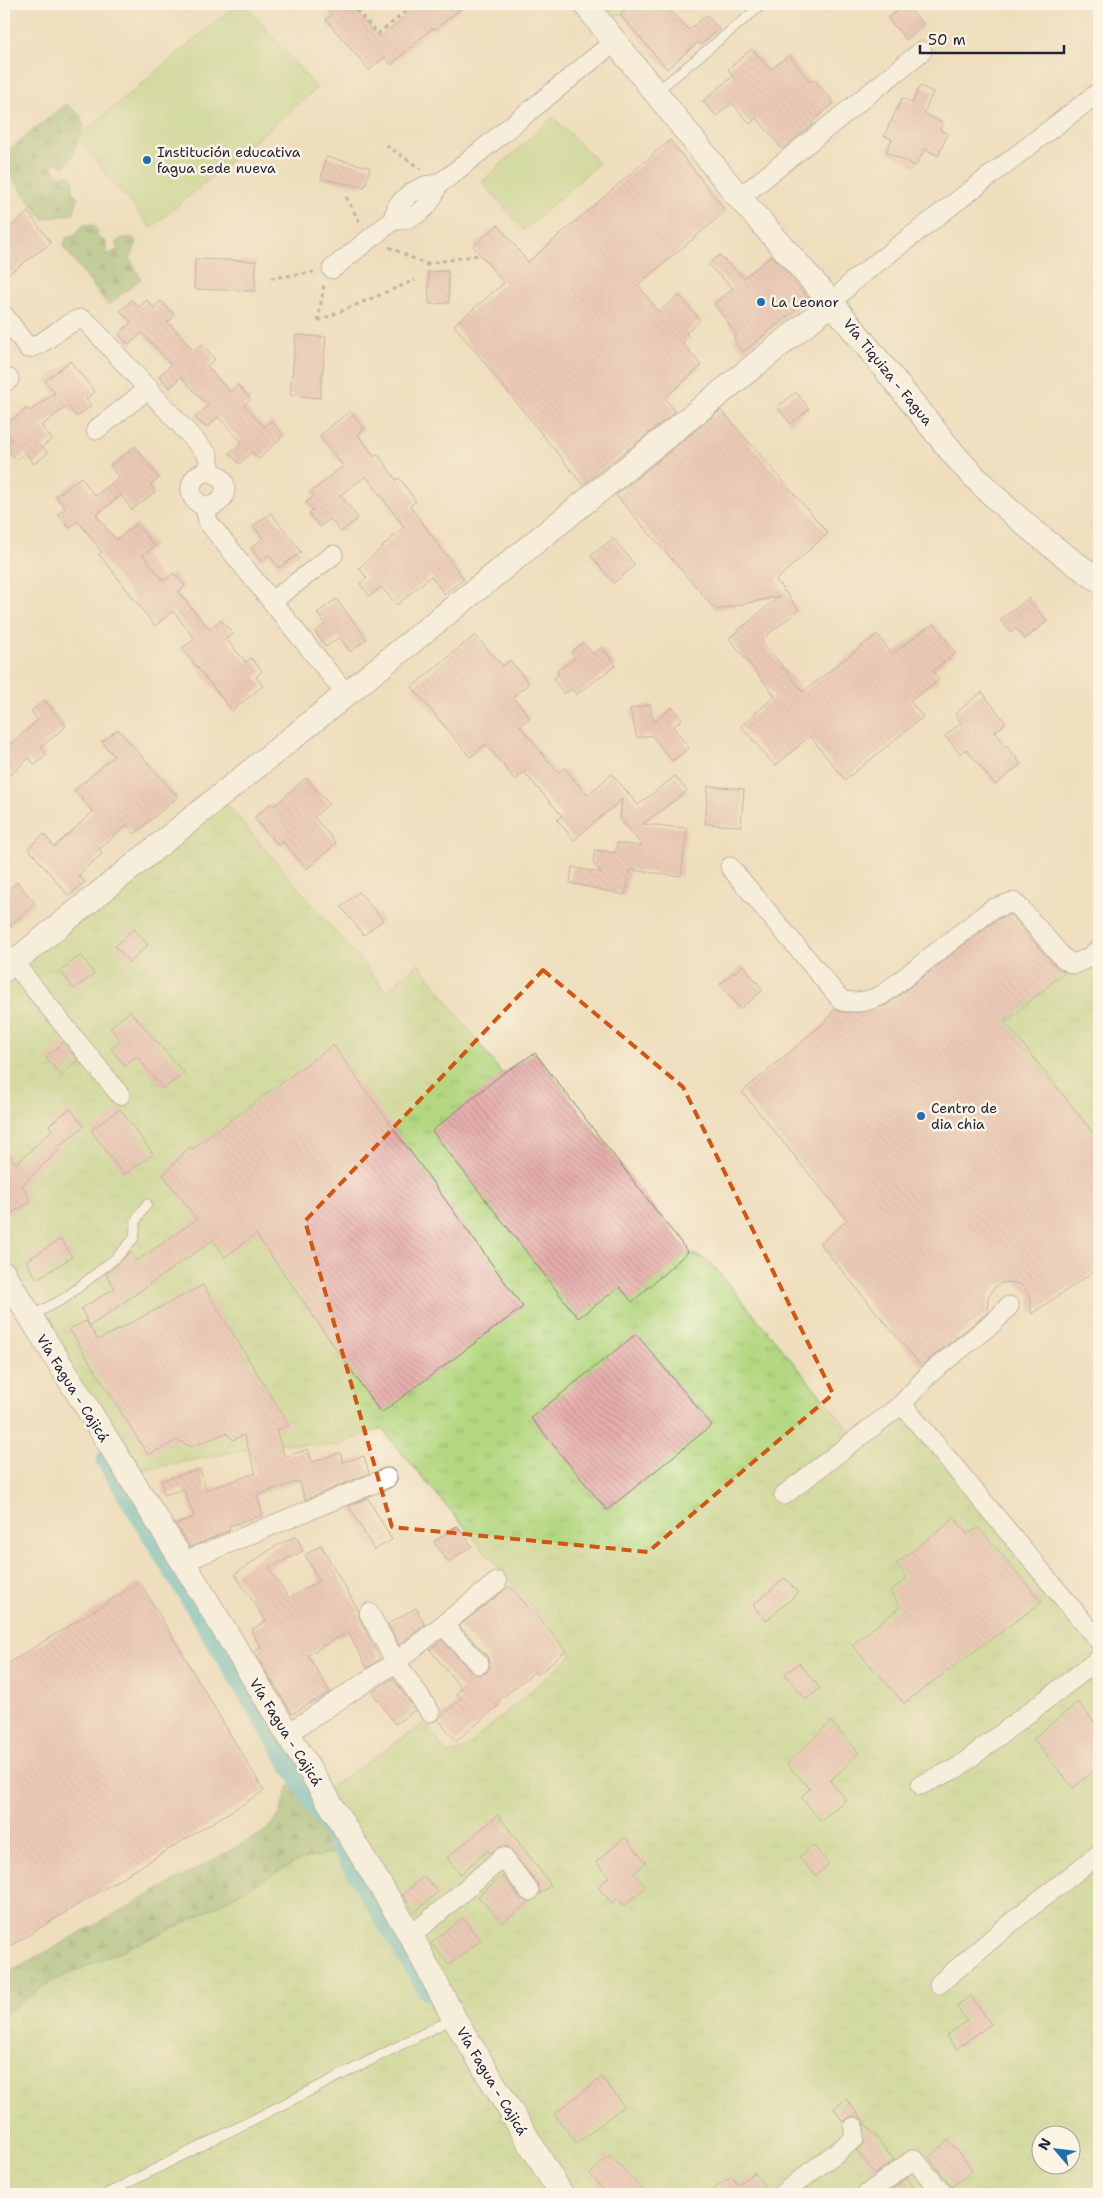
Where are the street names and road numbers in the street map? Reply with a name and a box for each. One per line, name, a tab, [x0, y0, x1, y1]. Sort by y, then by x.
street label: Vía Tiquiza - Fagua	[839, 315, 937, 429]
street label: Vía Fagua - Cajicá	[33, 1331, 114, 1445]
street label: Vía Fagua - Cajicá	[246, 1675, 327, 1789]
street label: Vía Fagua - Cajicá	[452, 2023, 532, 2139]

